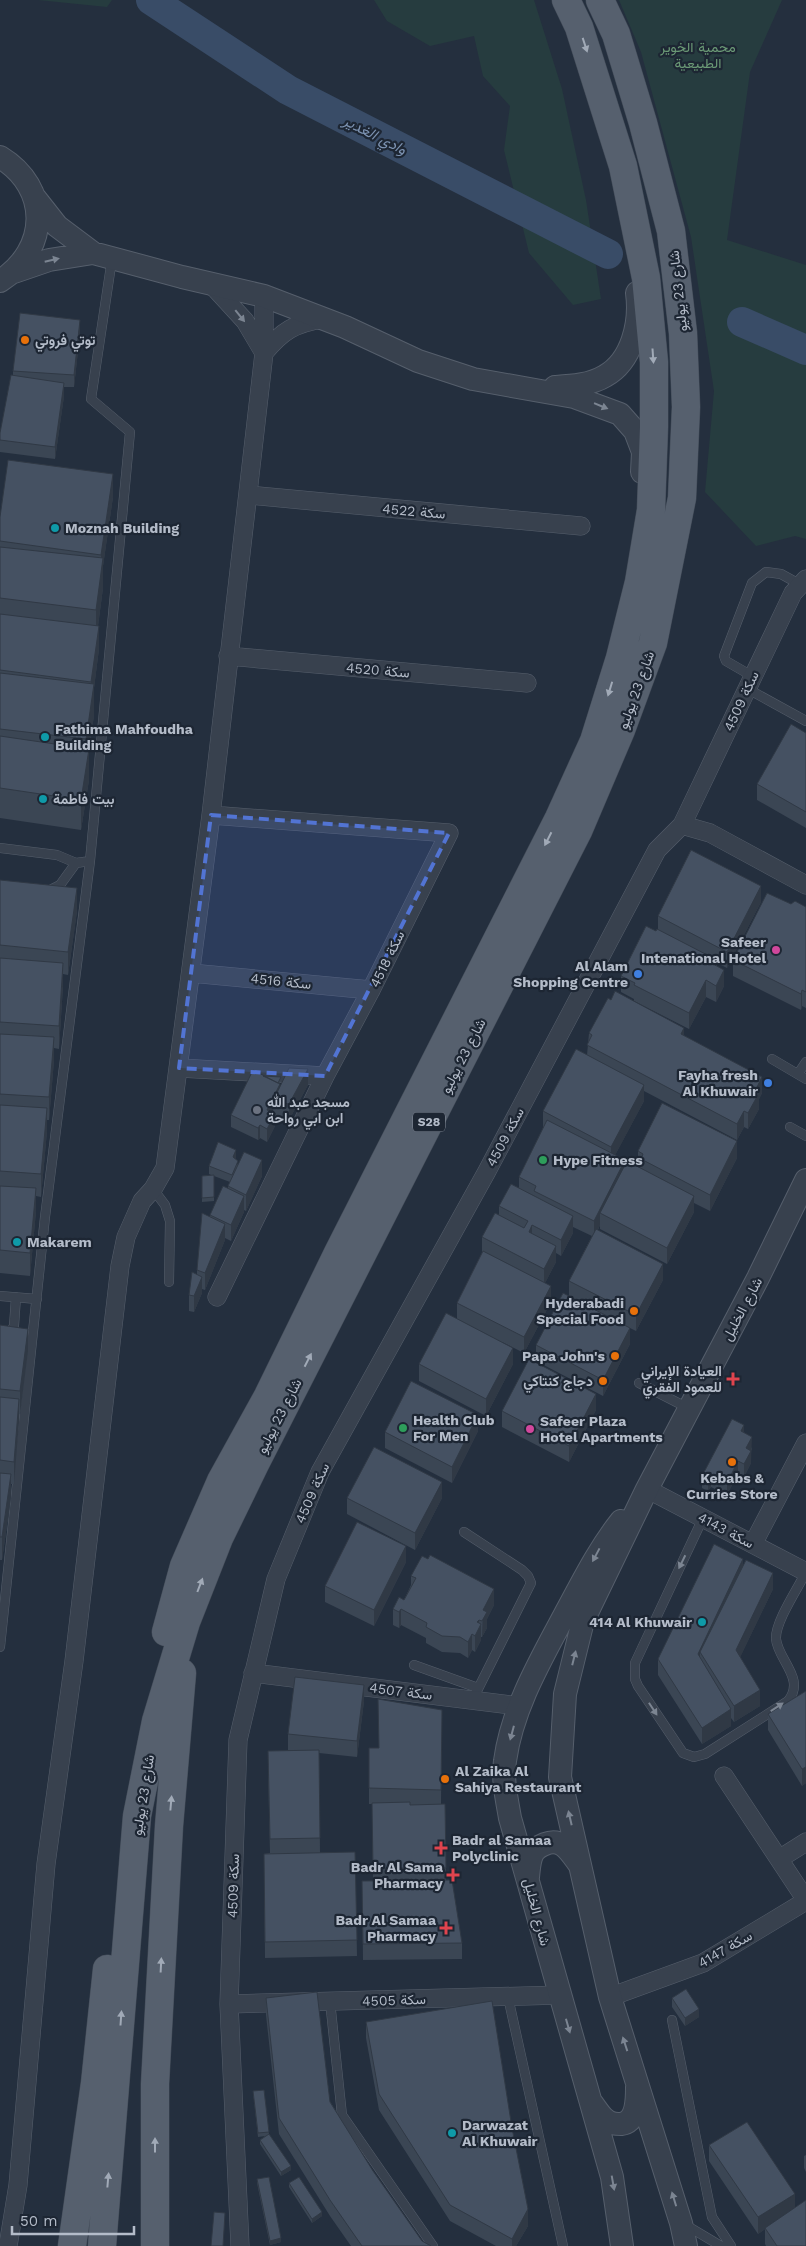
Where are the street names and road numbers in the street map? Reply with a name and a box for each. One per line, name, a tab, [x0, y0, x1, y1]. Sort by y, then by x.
street label: شارع 23 يوليو	[666, 249, 693, 332]
street label: سكة 4522	[382, 500, 446, 522]
street label: شارع 23 يوليو	[615, 649, 660, 732]
street label: سكة 4520	[346, 659, 410, 681]
street label: سكة 4509	[720, 668, 762, 734]
street label: سكة 4518	[366, 928, 408, 990]
street label: سكة 4516	[250, 970, 312, 992]
street label: شارع 23 يوليو	[437, 1016, 491, 1097]
street label: سكة 4509	[483, 1105, 527, 1169]
road number: S28	[413, 1112, 445, 1132]
street label: شارع الخليل	[719, 1275, 768, 1345]
street label: شارع 23 يوليو	[253, 1376, 307, 1457]
street label: سكة 4509	[292, 1460, 332, 1526]
street label: سكة 4143	[695, 1509, 757, 1551]
street label: سكة 4507	[369, 1679, 433, 1703]
street label: شارع 23 يوليو	[129, 1754, 160, 1837]
street label: سكة 4509	[224, 1854, 242, 1918]
street label: شارع الخليل	[517, 1877, 554, 1948]
street label: سكة 4147	[695, 1927, 755, 1971]
street label: سكة 4505	[362, 1991, 426, 2009]

